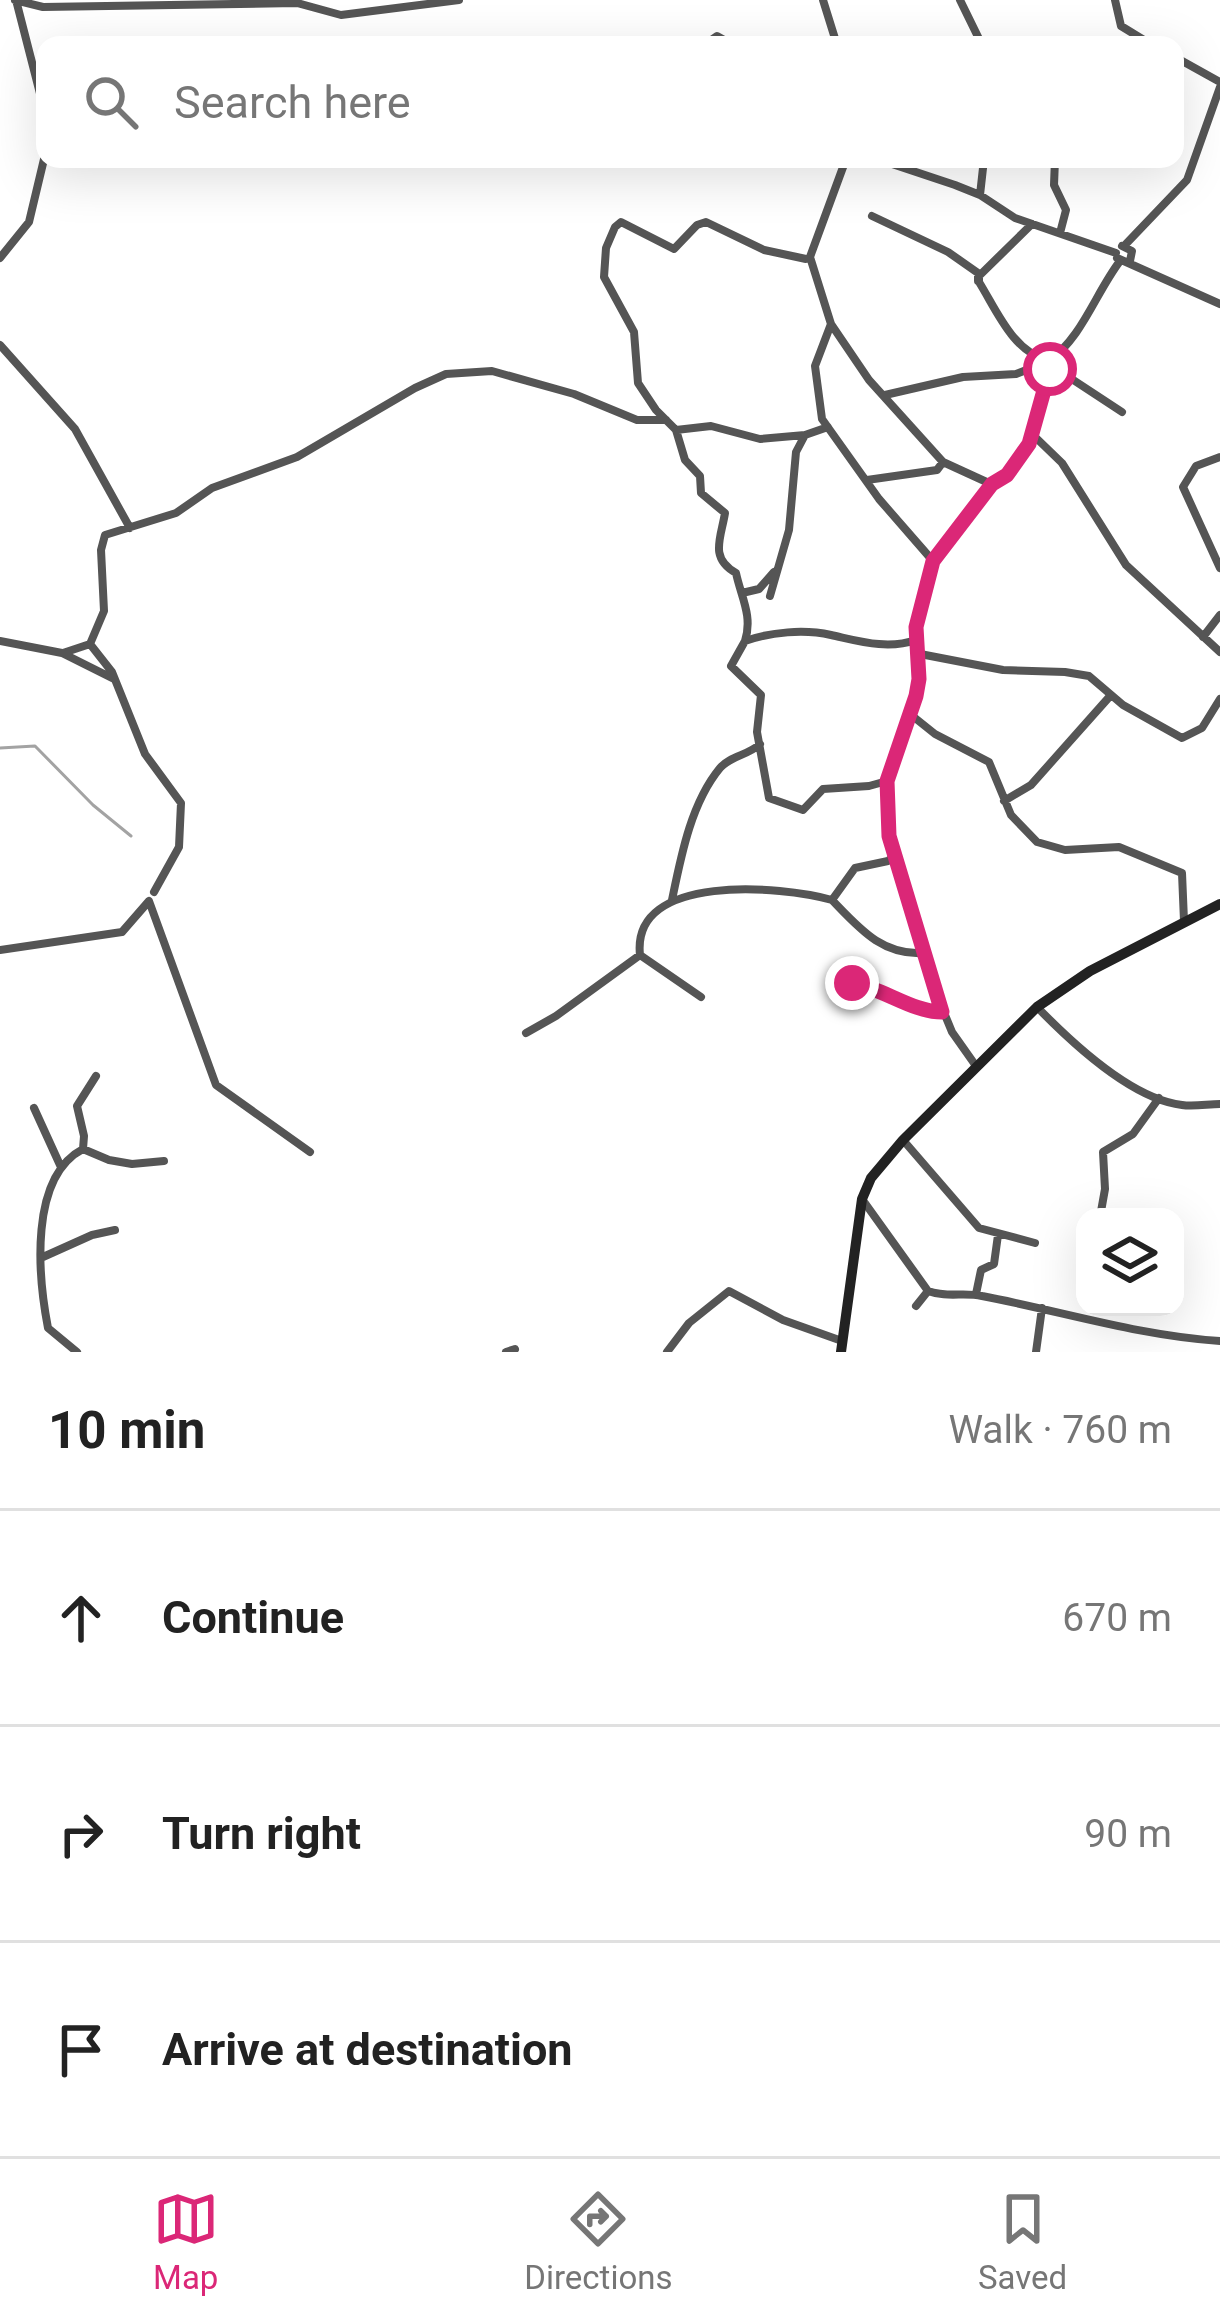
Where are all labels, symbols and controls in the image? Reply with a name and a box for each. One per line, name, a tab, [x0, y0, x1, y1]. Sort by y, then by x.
search box	[36, 36, 1184, 168]
icon: search	[78, 69, 144, 135]
text: Search here	[174, 76, 411, 129]
route start	[1023, 342, 1077, 396]
route end	[825, 956, 879, 1010]
map controls	[1076, 1208, 1184, 1316]
button: layers	[1076, 1208, 1184, 1316]
text: 10 min	[48, 1401, 205, 1460]
text: Walk · 760 m	[948, 1407, 1172, 1453]
icon: ahead	[48, 1585, 114, 1651]
text: Continue	[162, 1591, 344, 1644]
text: 670 m	[1062, 1595, 1172, 1641]
icon: right	[48, 1801, 114, 1867]
text: Turn right	[162, 1807, 361, 1860]
text: 90 m	[1084, 1811, 1172, 1857]
icon: arrive	[48, 2017, 114, 2083]
text: Arrive at destination	[162, 2023, 573, 2076]
tab: Map	[153, 2186, 219, 2297]
tab: Directions	[524, 2186, 673, 2297]
tab: Saved	[978, 2186, 1067, 2297]

